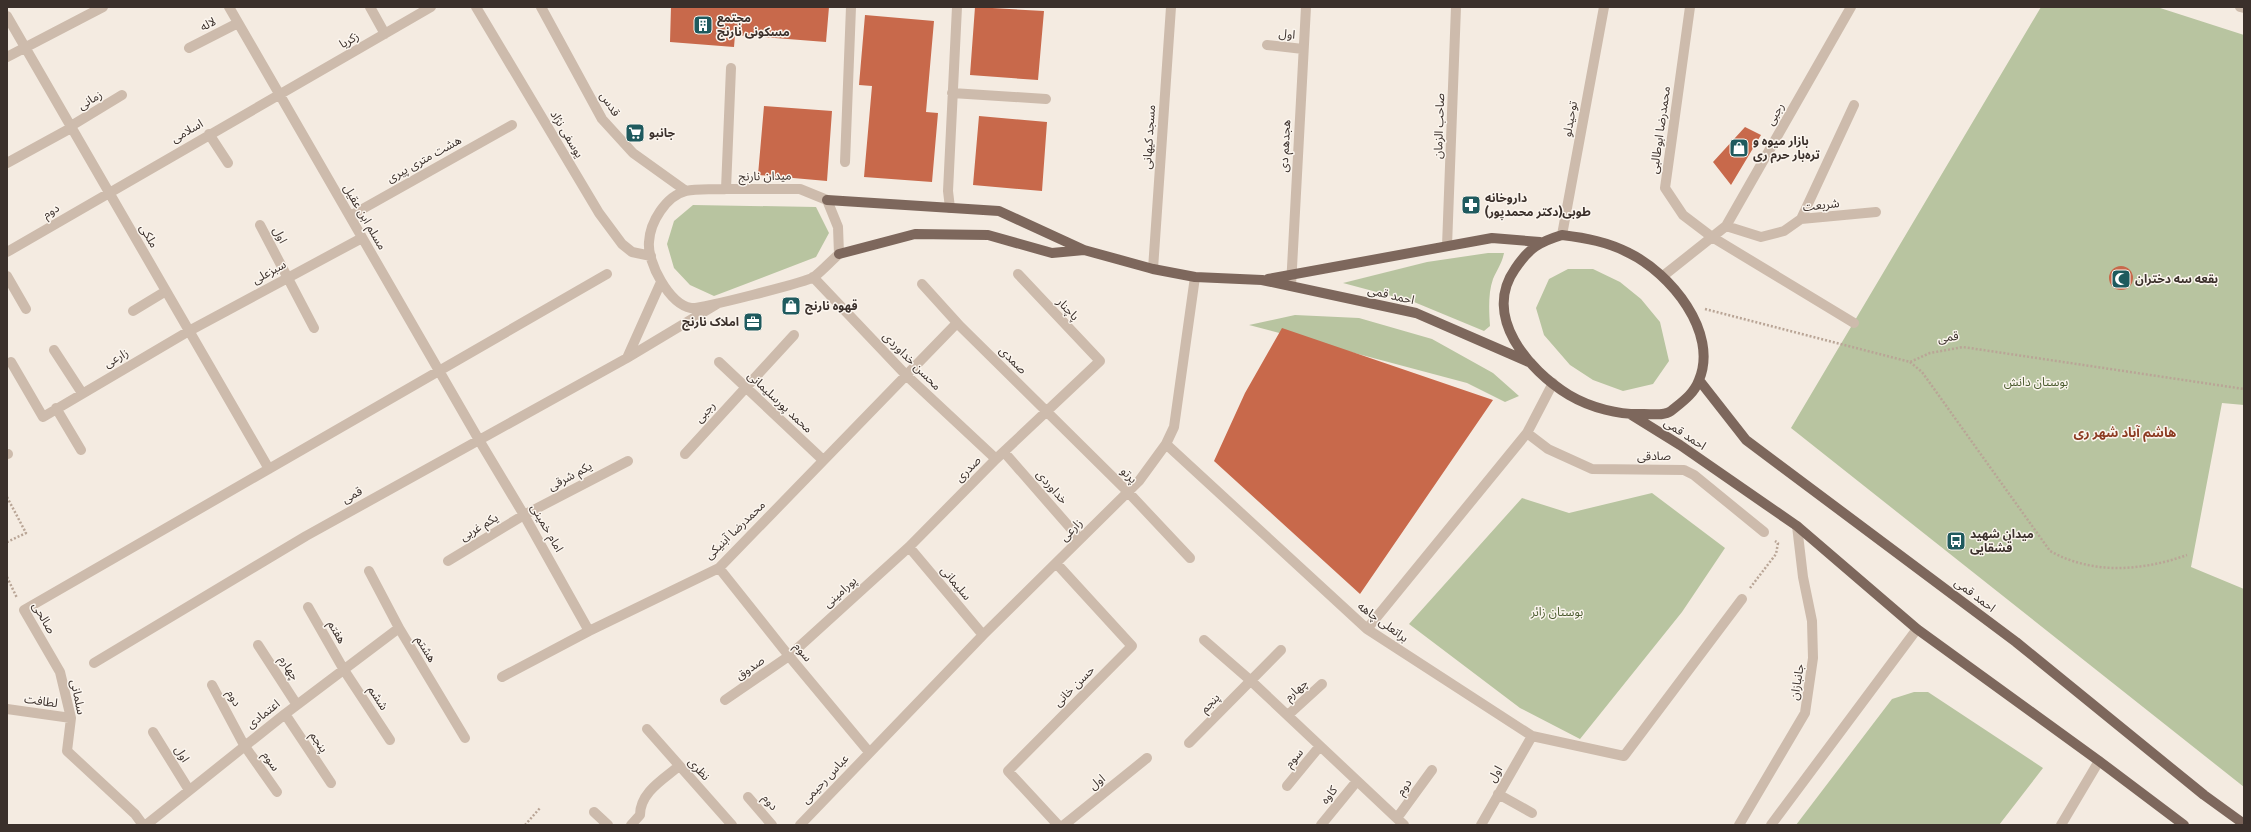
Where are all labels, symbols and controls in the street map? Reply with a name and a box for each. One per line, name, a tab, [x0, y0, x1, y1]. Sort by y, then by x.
place label: مجتمع مسکونی نارنج	[717, 11, 790, 41]
street label: لاله	[198, 14, 218, 34]
building icon: مجتمع مسکونی نارنج	[692, 14, 714, 36]
street label: اول	[1278, 26, 1296, 42]
street label: زکریا	[337, 29, 361, 51]
street label: محمدرضا ابوطالبی	[1647, 85, 1673, 175]
street label: زمانی	[75, 87, 105, 113]
street label: قدس	[597, 89, 623, 119]
street label: صاحب الزمان	[1431, 93, 1447, 159]
street label: توحیدلو	[1560, 100, 1580, 138]
street label: رجبی	[1763, 100, 1787, 128]
street label: مسجد کیهانی	[1140, 104, 1158, 170]
street label: یوسفی نژاد	[547, 108, 587, 160]
street label: اسلامی	[169, 116, 206, 146]
street label: هجدهم دی	[1277, 119, 1295, 173]
supermarket icon: جانبو	[624, 122, 646, 144]
place label: جانبو	[649, 126, 676, 140]
street label: هشت متری پیری	[384, 133, 464, 186]
place label: بازار میوه و تره‌بار حرم ری	[1753, 134, 1821, 164]
shop icon: بازار میوه و تره‌بار حرم ری	[1728, 137, 1750, 159]
street label: میدان نارنج	[738, 169, 792, 185]
street label: مسلم ابن عقیل	[339, 182, 389, 253]
place label: داروخانه طوبی(دکتر محمدپور)	[1485, 191, 1591, 221]
pharmacy icon: داروخانه طوبی(دکتر محمدپور)	[1460, 194, 1482, 216]
street label: شریعت	[1802, 196, 1840, 214]
street label: دوم	[40, 201, 63, 223]
street label: ملکی	[137, 222, 161, 250]
street label: اول	[270, 224, 290, 246]
street label: سبزعلی	[250, 257, 288, 287]
mosque icon: بقعه سه دختران	[2110, 268, 2132, 290]
place label: بقعه سه دختران	[2135, 272, 2218, 286]
street label: احمد قمی	[1366, 283, 1416, 307]
street label: پاچنار	[1052, 294, 1082, 324]
shop icon: قهوه نارنج	[780, 295, 802, 317]
place label: قهوه نارنج	[805, 299, 858, 315]
office icon: املاک نارنج	[742, 311, 764, 333]
place label: املاک نارنج	[682, 315, 739, 331]
street label: قمی	[1936, 328, 1960, 346]
street label: محسن خداوردی	[880, 329, 944, 393]
street label: صمدی	[996, 343, 1030, 377]
street label: زارعی	[101, 345, 131, 371]
street label: محمد پورسلیمانی	[744, 368, 815, 436]
park label: بوستان دانش	[2004, 375, 2068, 389]
street label: رجبی	[692, 398, 718, 426]
street label: احمد قمی	[1661, 415, 1709, 453]
district label: هاشم آباد شهر ری	[2074, 425, 2176, 443]
street label: صادقی	[1637, 449, 1671, 463]
street label: صدری	[952, 453, 984, 485]
street label: یکم شرقی	[546, 459, 595, 495]
street label: پرتو	[1117, 464, 1140, 487]
street label: خداوردی	[1033, 467, 1071, 507]
street label: قمی	[339, 484, 365, 506]
street label: محمدرضا آبنیکی	[702, 498, 768, 562]
street label: امام خمینی	[526, 502, 566, 556]
street label: یکم غربی	[457, 510, 502, 546]
street label: زارعی	[1057, 516, 1085, 544]
place label: میدان شهید قشقایی	[1970, 527, 2034, 555]
bus stop icon: میدان شهید قشقایی	[1945, 530, 1967, 552]
street label: سلیمانی	[938, 563, 974, 603]
street label: پورامینی	[820, 573, 860, 611]
street label: احمد قمی	[1952, 575, 1998, 615]
street label: براتعلی چاهه	[1354, 599, 1411, 646]
street label: صالحی	[29, 600, 59, 636]
park label: بوستان زائر	[1530, 605, 1583, 619]
street label: هفتم	[323, 618, 349, 647]
street label: هشتم	[411, 633, 439, 666]
street label: سوم	[789, 639, 815, 666]
street label: چهارم	[274, 653, 302, 684]
street label: صدوق	[733, 653, 767, 683]
street label: حسن خانی	[1051, 663, 1097, 709]
street label: جانبازان	[1787, 663, 1807, 701]
street label: چهارم	[1282, 676, 1312, 706]
street label: سلمانی	[67, 678, 89, 716]
street label: ششم	[363, 683, 391, 714]
street label: دوم	[222, 687, 244, 710]
street label: پنجم	[1197, 690, 1224, 717]
street label: لطافت	[23, 692, 59, 710]
street label: اعتمادی	[243, 697, 283, 731]
street label: پنجم	[305, 729, 331, 756]
street label: اول	[172, 743, 192, 765]
street label: سوم	[1282, 745, 1308, 772]
street label: سوم	[258, 748, 283, 775]
street label: عباس رحیمی	[799, 751, 852, 807]
street label: نظری	[685, 755, 713, 783]
street label: اول	[1485, 763, 1505, 785]
street label: اول	[1086, 771, 1108, 793]
street label: دوم	[1393, 776, 1416, 799]
street label: کاوه	[1318, 783, 1341, 807]
street label: دوم	[758, 791, 781, 814]

